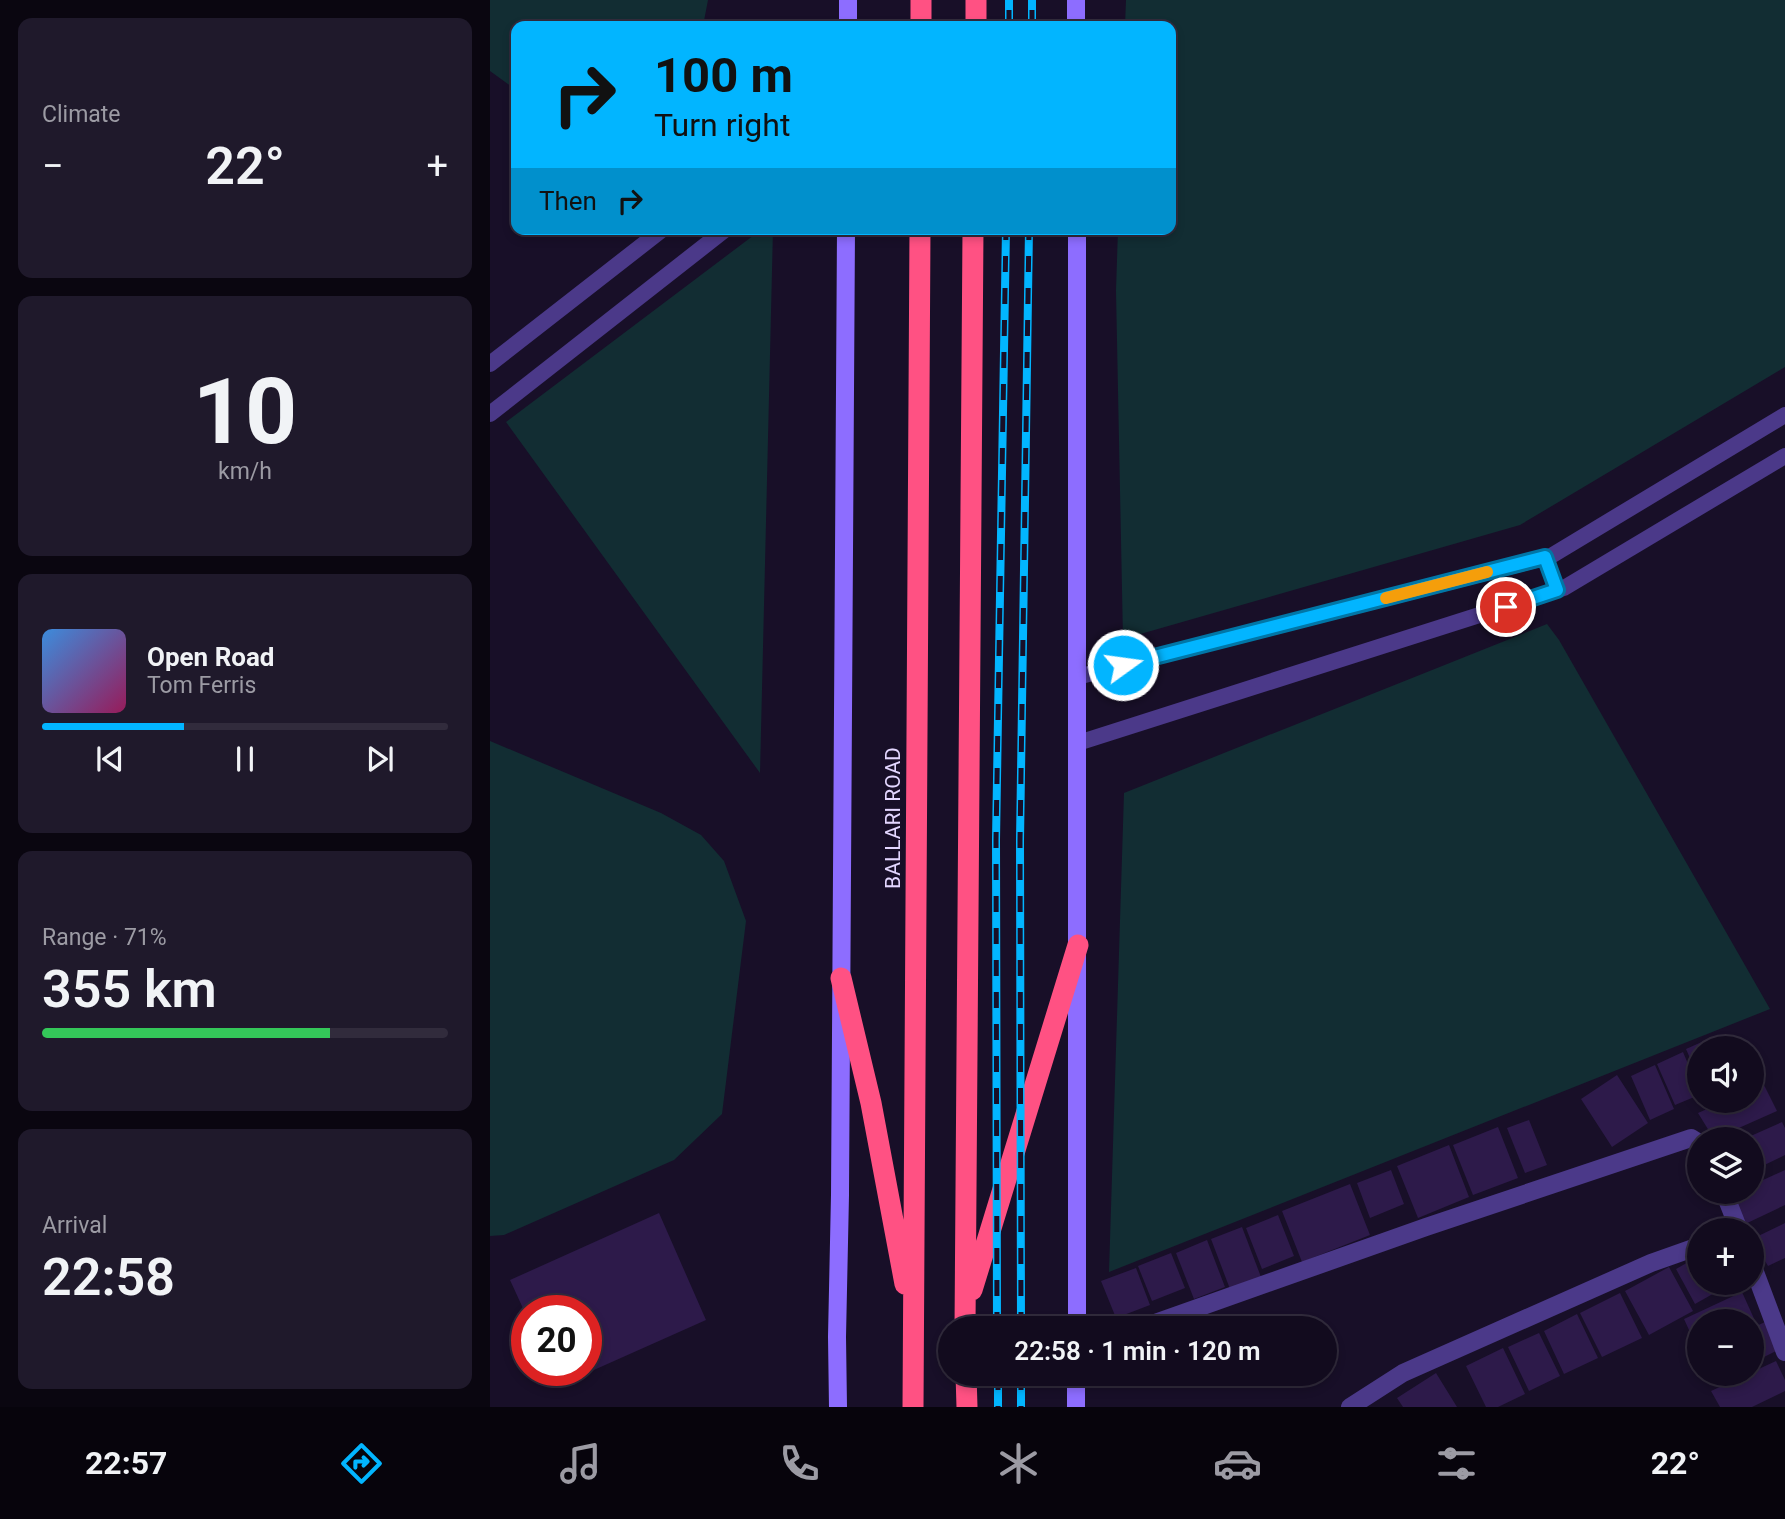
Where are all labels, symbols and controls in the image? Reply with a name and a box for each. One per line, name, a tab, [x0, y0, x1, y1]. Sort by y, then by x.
text: 100 m	[654, 47, 793, 104]
icon: right	[539, 49, 630, 140]
text: Climate	[42, 101, 121, 128]
text: Turn right	[654, 106, 790, 144]
text: 22°	[205, 136, 285, 197]
text: −	[42, 144, 64, 188]
text: +	[426, 144, 448, 188]
icon: right	[611, 182, 649, 220]
text: Then	[539, 186, 597, 216]
text: 10	[193, 359, 297, 465]
text: km/h	[218, 458, 272, 485]
pin	[1476, 577, 1536, 637]
icon: arrive	[1487, 588, 1525, 626]
position arrow	[1086, 628, 1160, 702]
text: Open Road	[147, 642, 275, 672]
text: Tom Ferris	[147, 672, 256, 699]
icon: previous	[91, 740, 129, 778]
icon: pause	[226, 740, 264, 778]
icon: next	[361, 740, 399, 778]
street label: BALLARI ROAD	[881, 747, 905, 889]
text: Range · 71%	[42, 924, 167, 951]
text: 355 km	[42, 959, 217, 1020]
map controls	[1687, 1036, 1764, 1386]
button: sound	[1687, 1036, 1764, 1113]
button: layers	[1687, 1127, 1764, 1204]
text: Arrival	[42, 1212, 107, 1239]
button: +	[1687, 1218, 1764, 1295]
text: 22:58	[42, 1247, 175, 1308]
speed limit sign: 20	[511, 1295, 602, 1386]
button: −	[1687, 1309, 1764, 1386]
text: 22:58 · 1 min · 120 m	[1014, 1336, 1261, 1366]
icon: directions	[337, 1439, 386, 1488]
icon: music	[556, 1439, 605, 1488]
icon: phone	[775, 1439, 824, 1488]
icon: climate	[994, 1439, 1043, 1488]
icon: car	[1213, 1439, 1262, 1488]
icon: filters	[1432, 1439, 1481, 1488]
text: 22:57	[85, 1444, 167, 1482]
text: 22°	[1651, 1444, 1700, 1482]

